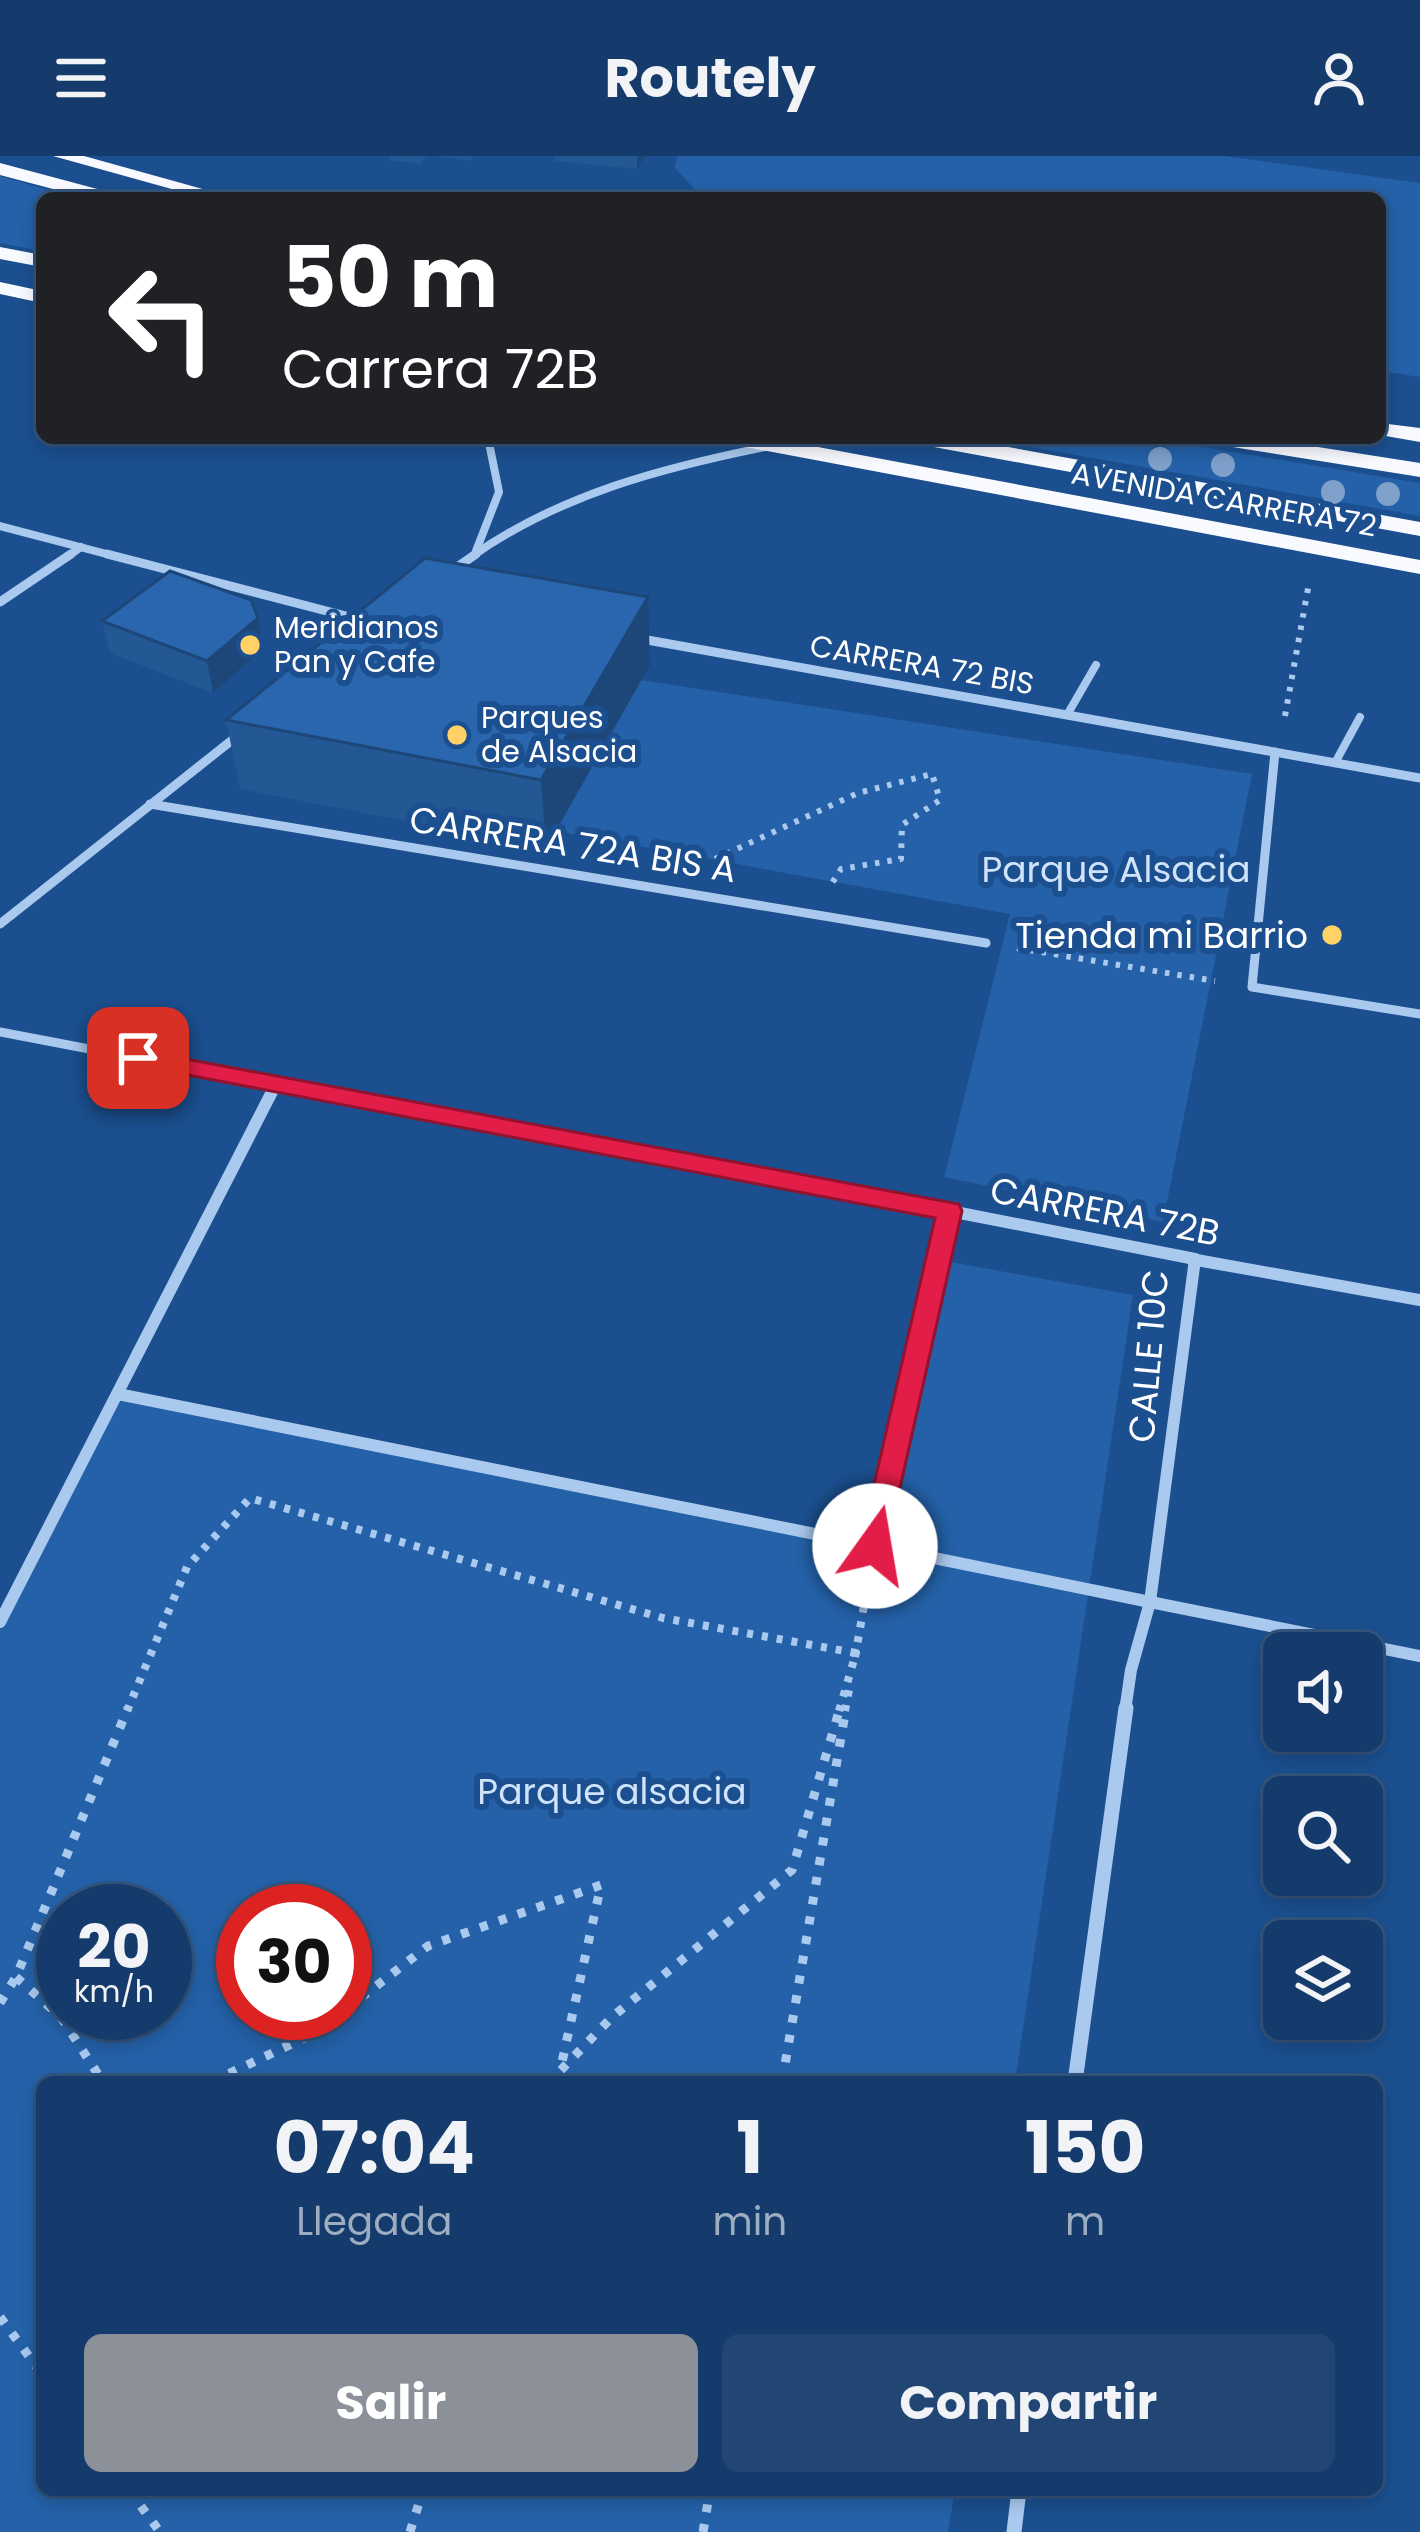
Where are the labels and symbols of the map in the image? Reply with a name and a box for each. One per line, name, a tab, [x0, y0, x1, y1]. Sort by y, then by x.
street label: AVENIDA CARRERA 72	[1068, 451, 1380, 548]
place label: Meridianos Pan y Cafe	[274, 606, 439, 683]
street label: CARRERA 72 BIS	[807, 624, 1037, 705]
marker: Meridianos Pan y Cafe	[237, 632, 263, 658]
place label: Parques de Alsacia	[481, 696, 637, 773]
marker: Parques de Alsacia	[444, 722, 470, 748]
street label: CARRERA 72A BIS A	[406, 793, 740, 896]
park label: Parque Alsacia	[981, 844, 1251, 895]
place label: Tienda mi Barrio	[1015, 910, 1308, 961]
marker: Tienda mi Barrio	[1319, 922, 1345, 948]
pin	[87, 1007, 189, 1109]
street label: CARRERA 72B	[986, 1164, 1224, 1259]
street label: CALLE 10C	[1116, 1268, 1181, 1445]
position arrow	[812, 1483, 938, 1609]
park label: Parque alsacia	[477, 1766, 747, 1817]
speed limit sign: 30	[216, 1884, 372, 2040]

